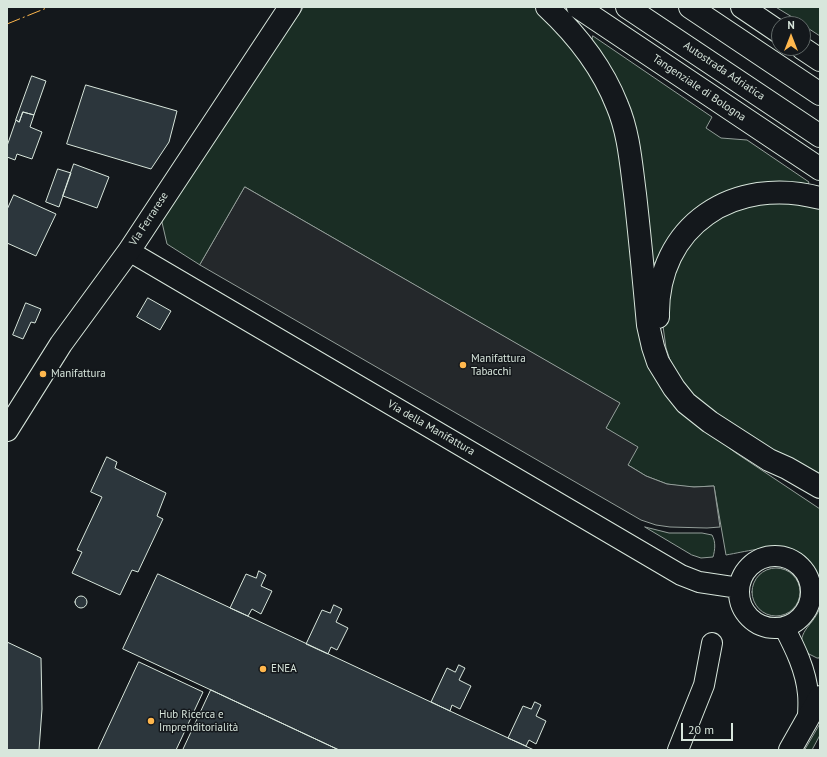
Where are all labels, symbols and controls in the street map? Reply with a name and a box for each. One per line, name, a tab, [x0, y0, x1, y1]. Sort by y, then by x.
north arrow	[771, 16, 811, 56]
text: N	[787, 18, 795, 32]
street label: Autostrada Adriatica	[681, 39, 767, 103]
street label: Tangenziale di Bologna	[650, 52, 748, 124]
street label: Via Ferrarese	[127, 190, 171, 248]
place label: Manifattura Tabacchi	[471, 352, 526, 378]
marker: Manifattura Tabacchi	[458, 360, 468, 370]
place label: Manifattura	[51, 367, 106, 381]
marker: Manifattura	[38, 369, 48, 379]
street label: Via della Manifattura	[385, 398, 477, 458]
place label: ENEA	[271, 662, 297, 676]
marker: ENEA	[258, 664, 268, 674]
place label: Hub Ricerca e Imprenditorialità	[159, 708, 238, 734]
scale bar	[683, 715, 735, 741]
marker: Hub Ricerca e Imprenditorialità	[146, 716, 156, 726]
text: 20 m	[688, 722, 714, 737]

